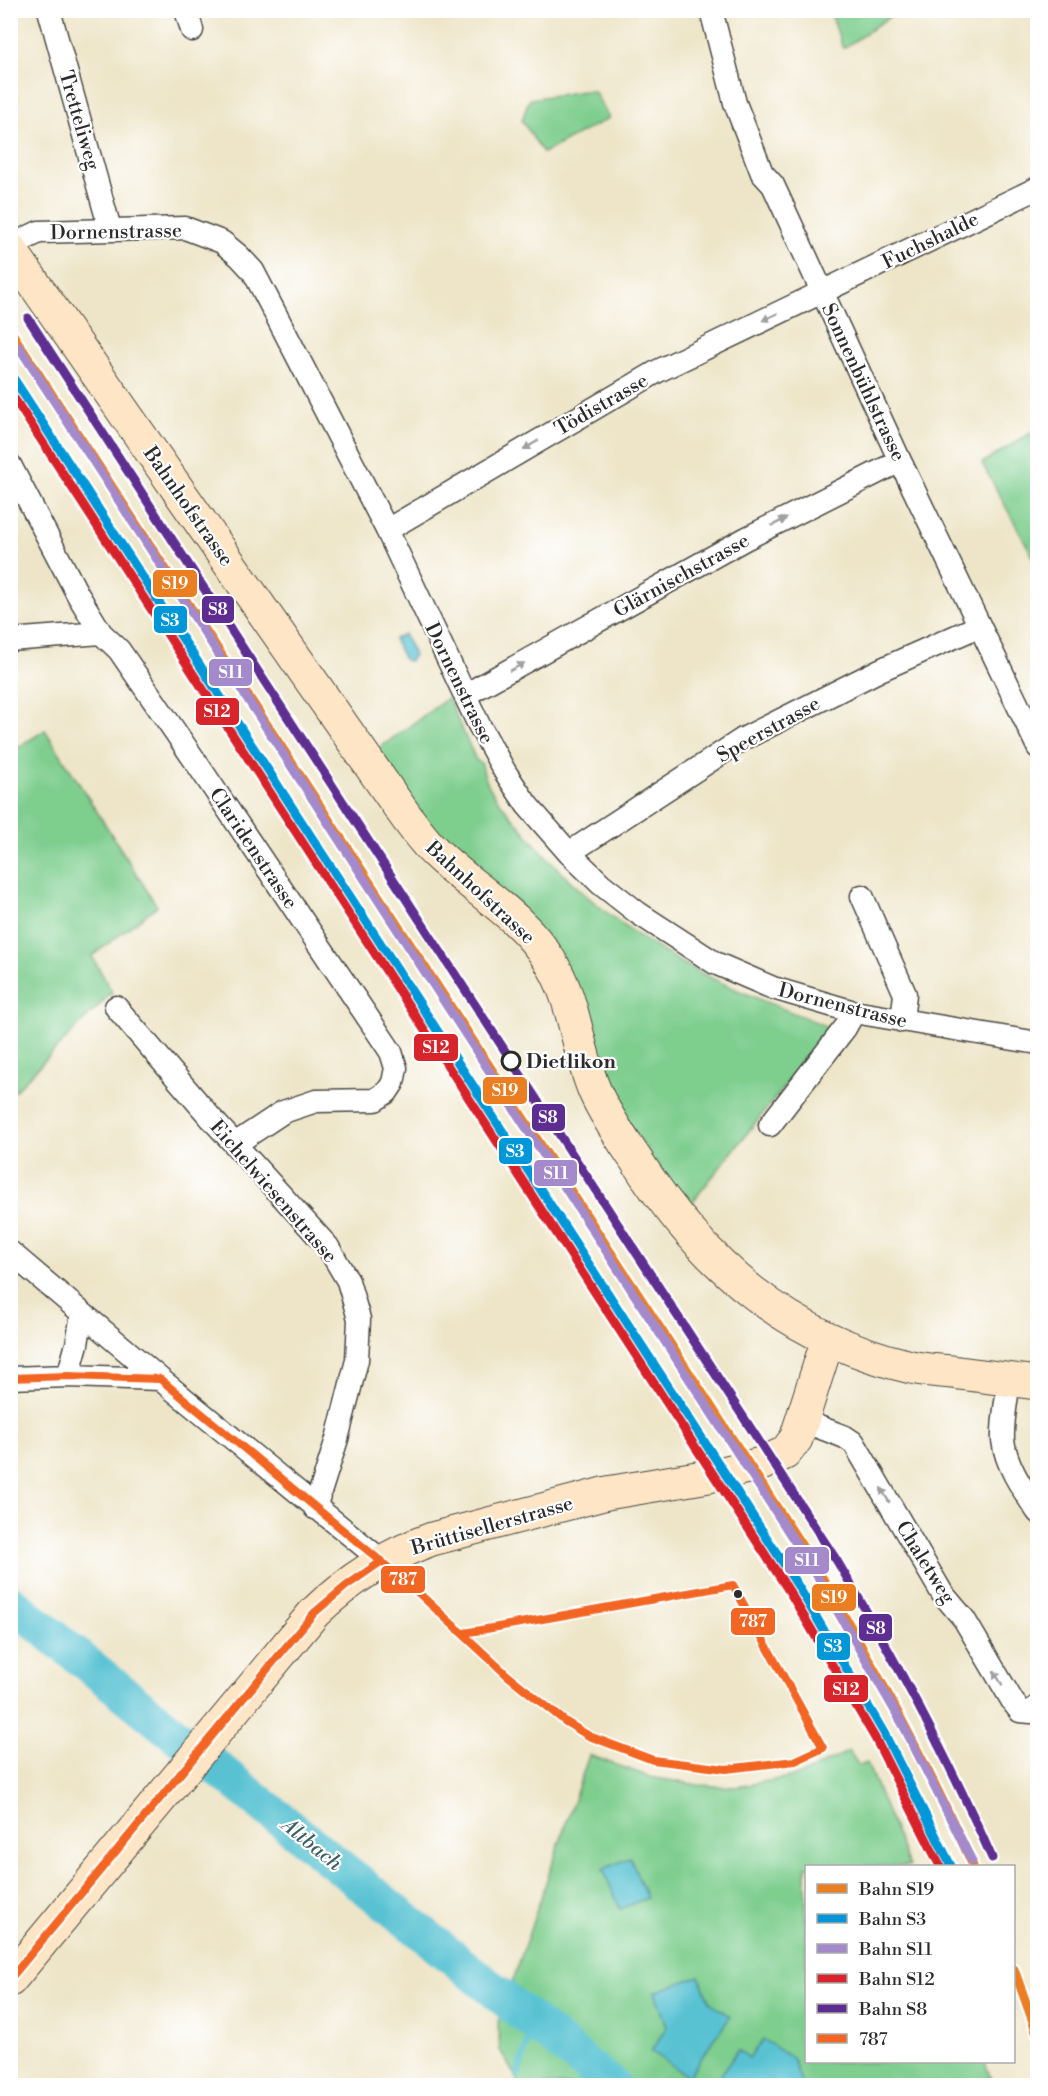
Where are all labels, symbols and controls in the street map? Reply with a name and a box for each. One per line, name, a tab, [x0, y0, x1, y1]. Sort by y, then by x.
street label: Tretteliweg	[52, 68, 105, 174]
street label: Fuchshalde	[878, 207, 983, 275]
street label: Dornenstrasse	[50, 219, 182, 246]
street label: Sonnenbühlstrasse	[815, 300, 910, 466]
one-way arrow	[761, 313, 778, 322]
street label: Tödistrasse	[551, 369, 653, 442]
one-way arrow	[522, 440, 539, 450]
street label: Bahnhofstrasse	[137, 441, 238, 572]
one-way arrow	[771, 517, 788, 526]
street label: Glärnischstrasse	[610, 529, 754, 624]
line badge: S19	[152, 569, 198, 598]
text: S19	[162, 574, 188, 594]
line badge: S8	[201, 595, 235, 624]
text: S8	[208, 600, 228, 620]
line badge: S3	[153, 605, 188, 634]
text: S3	[161, 611, 180, 631]
street label: Dornenstrasse	[418, 619, 499, 748]
line badge: S11	[208, 658, 253, 687]
one-way arrow	[509, 662, 526, 672]
text: S11	[219, 663, 244, 683]
street label: Speerstrasse	[713, 692, 825, 769]
line badge: S12	[195, 697, 240, 726]
text: S12	[203, 702, 231, 722]
street label: Claridenstrasse	[203, 783, 303, 914]
street label: Bahnhofstrasse	[419, 835, 540, 950]
street label: Dornenstrasse	[776, 978, 910, 1035]
line badge: S12	[413, 1033, 459, 1062]
text: S12	[422, 1038, 450, 1058]
place label: Dietlikon	[526, 1050, 617, 1075]
marker: Dietlikon	[501, 1051, 521, 1071]
line badge: S19	[482, 1076, 528, 1105]
text: S19	[492, 1081, 518, 1101]
line badge: S8	[531, 1103, 566, 1132]
text: S8	[538, 1108, 558, 1128]
street label: Eichelwiesenstrasse	[204, 1115, 342, 1269]
line badge: S3	[498, 1137, 533, 1165]
text: S3	[506, 1142, 525, 1162]
line badge: S11	[533, 1159, 578, 1187]
text: S11	[544, 1164, 569, 1184]
one-way arrow	[879, 1487, 890, 1503]
street label: Brüttisellerstrasse	[408, 1491, 576, 1562]
street label: Chaletweg	[889, 1517, 960, 1609]
line badge: S11	[784, 1546, 830, 1575]
text: S11	[795, 1551, 820, 1571]
line badge: 787	[380, 1565, 426, 1594]
text: 787	[389, 1570, 418, 1590]
line badge: S19	[811, 1583, 857, 1612]
unlabelled marker	[732, 1588, 744, 1600]
text: S19	[821, 1588, 847, 1608]
line badge: 787	[730, 1607, 776, 1636]
text: 787	[739, 1612, 768, 1632]
line badge: S8	[858, 1613, 893, 1642]
text: S8	[866, 1619, 886, 1639]
line badge: S3	[816, 1632, 851, 1661]
text: S3	[824, 1637, 843, 1657]
one-way arrow	[993, 1670, 1004, 1686]
line badge: S12	[823, 1674, 869, 1703]
text: S12	[832, 1680, 860, 1700]
water label: Altbach	[275, 1811, 347, 1877]
legend	[805, 1865, 1015, 2063]
text: Bahn S19	[858, 1878, 934, 1901]
text: Bahn S3	[858, 1908, 926, 1931]
text: Bahn S11	[858, 1938, 933, 1961]
text: Bahn S12	[858, 1968, 935, 1991]
text: Bahn S8	[858, 1998, 927, 2021]
text: 787	[859, 2028, 888, 2051]

